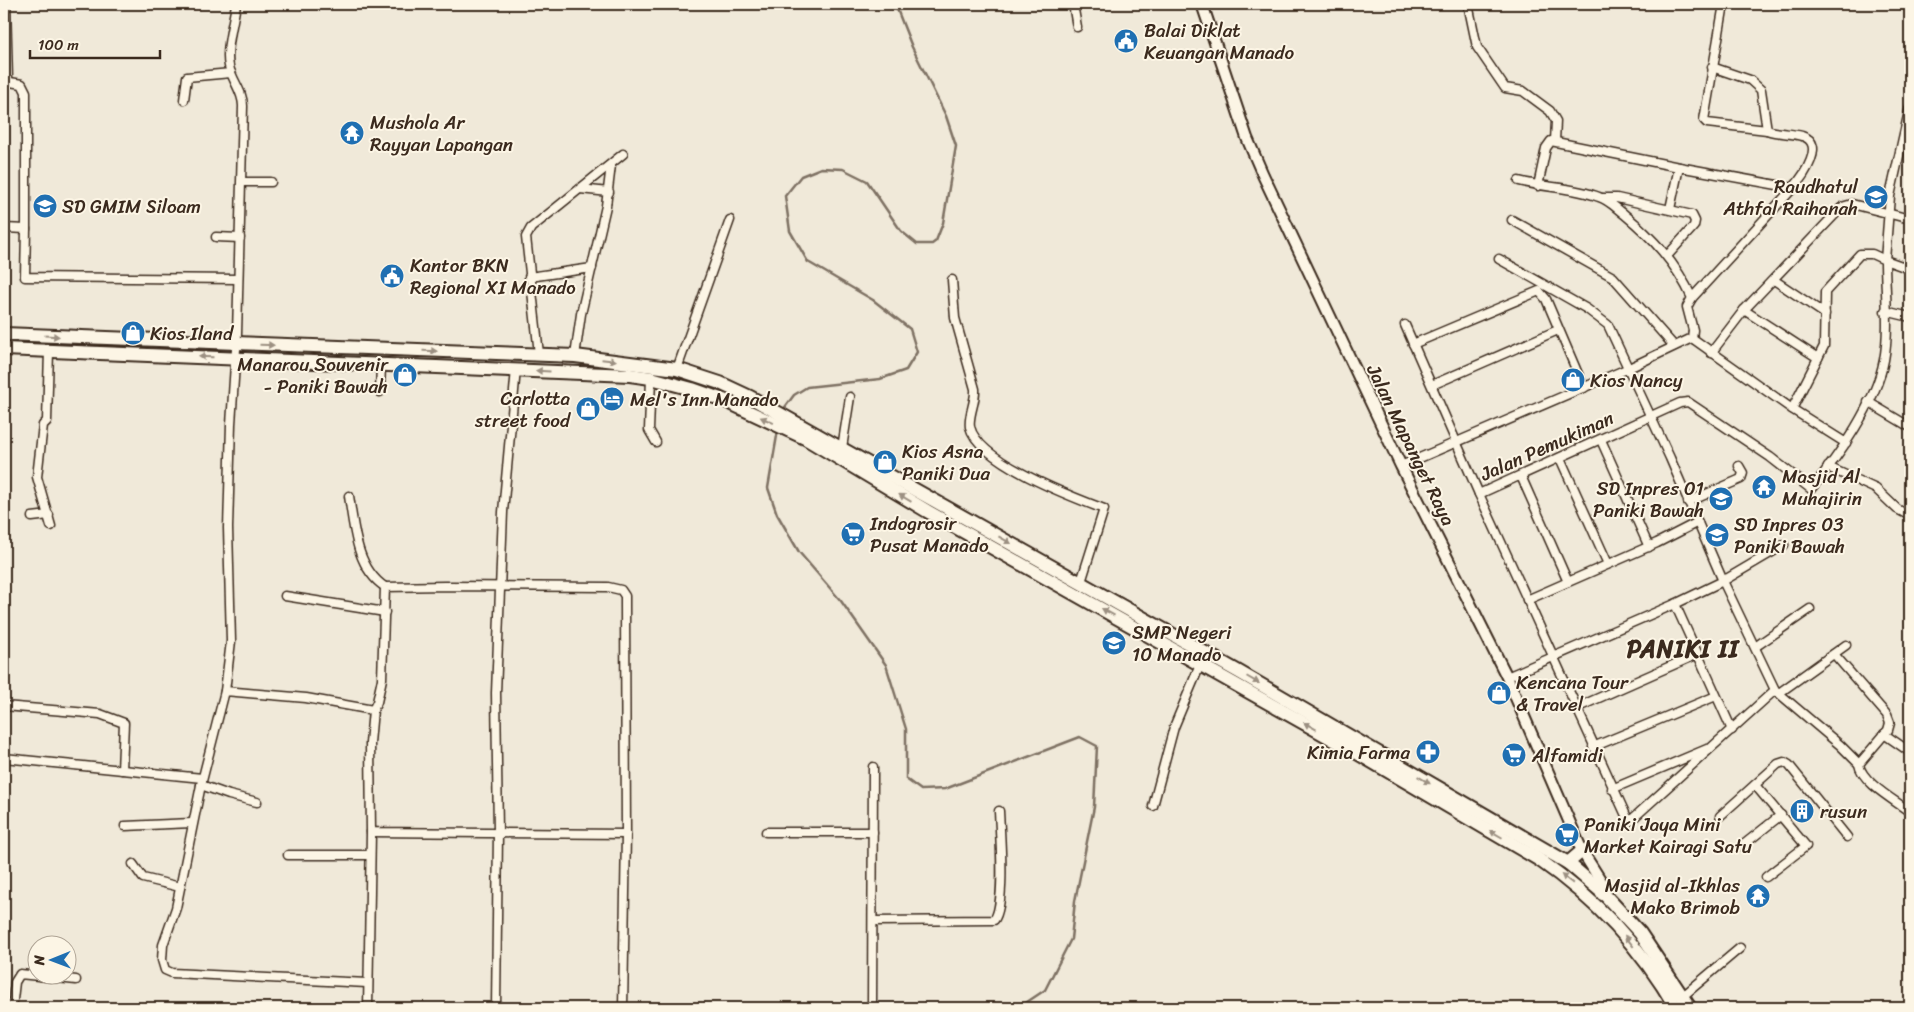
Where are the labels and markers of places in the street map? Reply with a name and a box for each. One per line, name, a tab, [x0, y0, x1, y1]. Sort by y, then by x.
place label: Balai Diklat Keuangan Manado	[1144, 14, 1295, 69]
public building icon: Balai Diklat Keuangan Manado	[1113, 28, 1139, 54]
place label: Mushola Ar Rayyan Lapangan	[370, 106, 513, 161]
temple icon: Mushola Ar Rayyan Lapangan	[339, 120, 365, 146]
place label: Raudhatul Athfal Raihanah	[1723, 170, 1859, 225]
school or university icon: Raudhatul Athfal Raihanah	[1863, 184, 1889, 210]
place label: SD GMIM Siloam	[62, 190, 201, 223]
school or university icon: SD GMIM Siloam	[32, 193, 58, 219]
place label: Kantor BKN Regional XI Manado	[410, 249, 576, 304]
public building icon: Kantor BKN Regional XI Manado	[379, 263, 405, 289]
place label: Kios Iland	[150, 317, 235, 350]
shop icon: Kios Iland	[120, 320, 146, 346]
place label: Manarou Souvenir - Paniki Bawah	[237, 348, 389, 403]
shop icon: Manarou Souvenir - Paniki Bawah	[392, 362, 418, 388]
place label: Kios Nancy	[1590, 364, 1683, 397]
shop icon: Kios Nancy	[1560, 367, 1586, 393]
place label: Carlotta street food	[474, 382, 572, 437]
place label: Mel's Inn Manado	[630, 383, 779, 416]
hotel icon: Mel's Inn Manado	[599, 386, 625, 412]
shop icon: Carlotta street food	[575, 396, 601, 422]
place label: Kios Asna Paniki Dua	[902, 435, 990, 490]
shop icon: Kios Asna Paniki Dua	[872, 449, 898, 475]
place label: Masjid Al Muhajirin	[1782, 460, 1862, 515]
place label: SD Inpres 01 Paniki Bawah	[1593, 472, 1704, 527]
temple icon: Masjid Al Muhajirin	[1751, 474, 1777, 500]
school or university icon: SD Inpres 01 Paniki Bawah	[1708, 486, 1734, 512]
place label: Indogrosir Pusat Manado	[869, 507, 989, 562]
place label: SD Inpres 03 Paniki Bawah	[1734, 508, 1845, 563]
supermarket icon: Indogrosir Pusat Manado	[840, 521, 866, 547]
school or university icon: SD Inpres 03 Paniki Bawah	[1704, 522, 1730, 548]
place label: SMP Negeri 10 Manado	[1132, 616, 1232, 671]
school or university icon: SMP Negeri 10 Manado	[1101, 630, 1127, 656]
place label: Kencana Tour & Travel	[1516, 666, 1629, 721]
shop icon: Kencana Tour & Travel	[1486, 680, 1512, 706]
place label: Kimia Farma	[1307, 736, 1410, 769]
pharmacy icon: Kimia Farma	[1415, 739, 1441, 765]
place label: Alfamidi	[1531, 739, 1604, 772]
supermarket icon: Alfamidi	[1501, 742, 1527, 768]
place label: rusun	[1820, 795, 1867, 828]
building icon: rusun	[1789, 798, 1815, 824]
place label: Paniki Jaya Mini Market Kairagi Satu	[1584, 808, 1752, 863]
supermarket icon: Paniki Jaya Mini Market Kairagi Satu	[1554, 822, 1580, 848]
place label: Masjid al-Ikhlas Mako Brimob	[1605, 869, 1740, 924]
temple icon: Masjid al-Ikhlas Mako Brimob	[1745, 883, 1771, 909]

